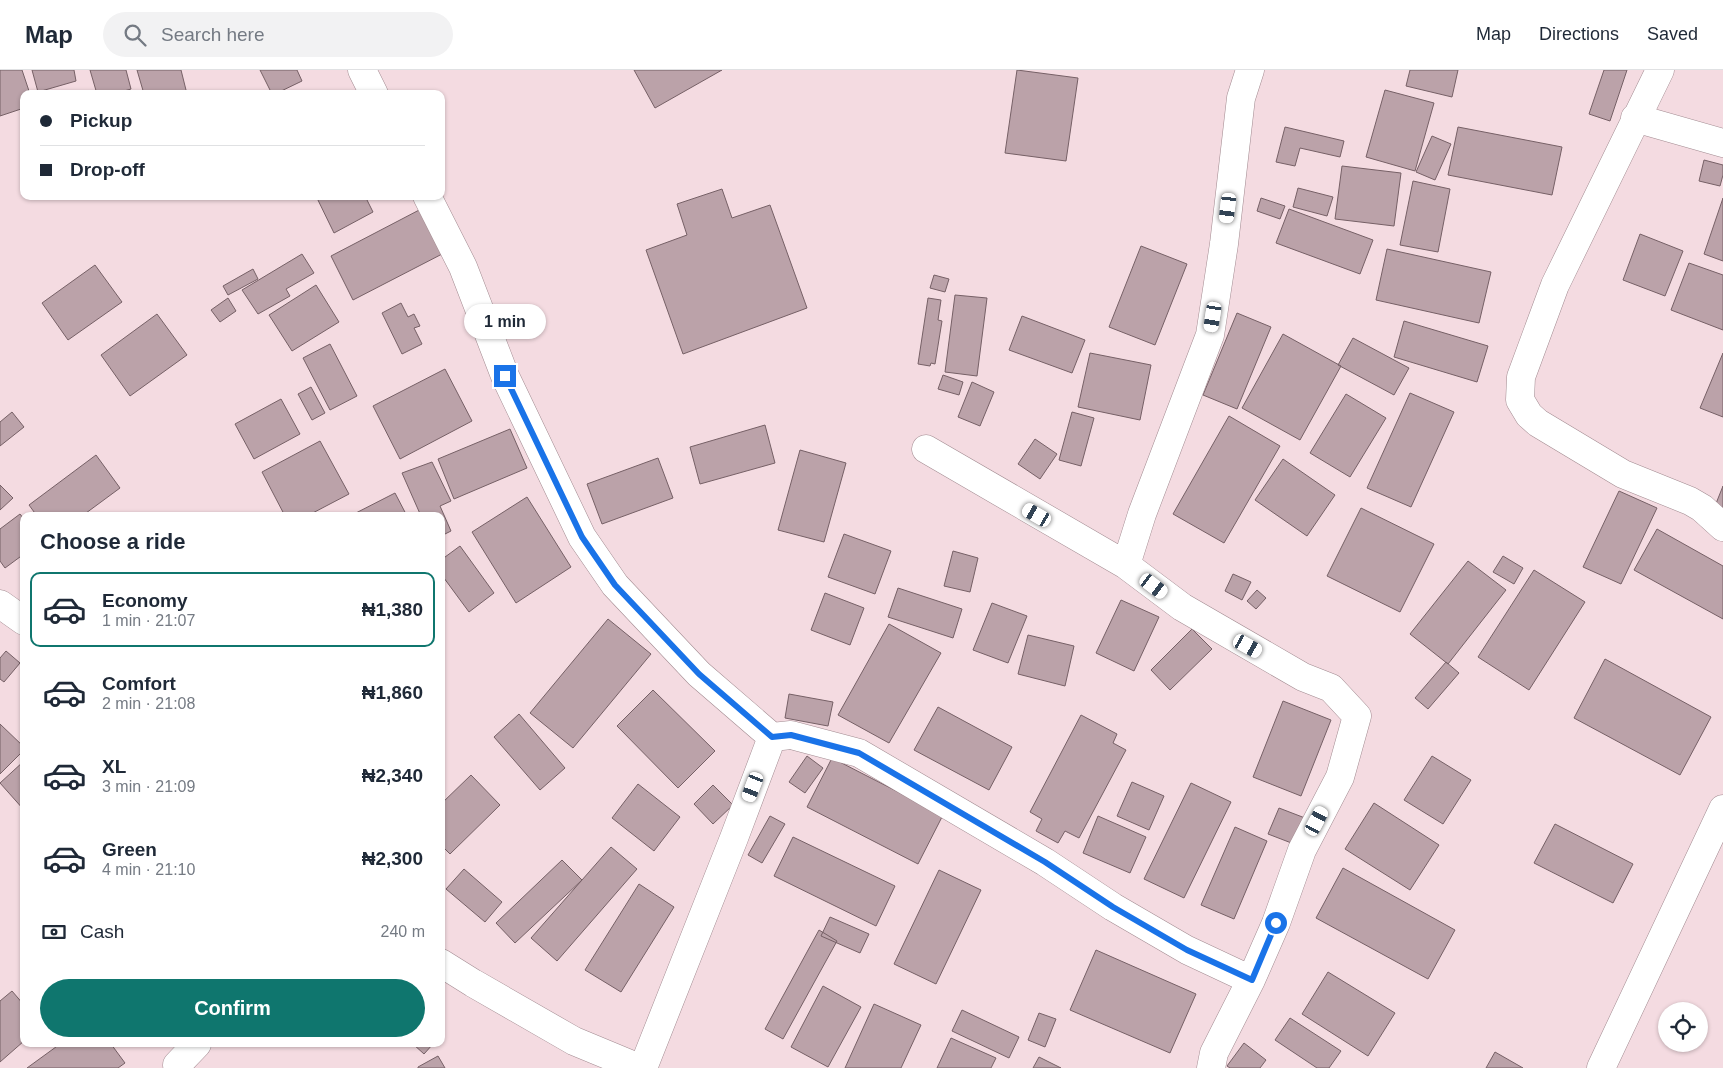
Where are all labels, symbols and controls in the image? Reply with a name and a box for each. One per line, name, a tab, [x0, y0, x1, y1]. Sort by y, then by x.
search box	[103, 12, 453, 57]
text: Map	[25, 21, 73, 48]
icon: search	[121, 21, 149, 49]
text: Search here	[161, 24, 265, 45]
text: Map	[1476, 24, 1511, 44]
text: Directions	[1539, 24, 1619, 44]
text: Saved	[1647, 24, 1698, 44]
text: Pickup	[70, 110, 132, 131]
text: Drop-off	[70, 159, 145, 180]
car	[1218, 192, 1237, 224]
car	[1203, 301, 1222, 333]
callout: 1 min	[464, 304, 546, 338]
text: 1 min	[484, 313, 526, 330]
route end	[494, 365, 516, 387]
car	[1020, 501, 1053, 529]
text: Choose a ride	[40, 529, 185, 554]
car	[1137, 571, 1170, 601]
icon: car	[42, 587, 87, 632]
text: Economy	[102, 590, 188, 611]
text: ₦1,380	[362, 599, 423, 620]
text: 1 min · 21:07	[102, 612, 195, 629]
car	[1231, 632, 1264, 660]
icon: car	[42, 670, 87, 715]
text: Comfort	[102, 673, 176, 694]
text: ₦1,860	[362, 682, 423, 703]
text: 2 min · 21:08	[102, 695, 195, 712]
icon: car	[42, 753, 87, 798]
text: XL	[102, 756, 126, 777]
text: ₦2,340	[362, 765, 423, 786]
car	[740, 770, 765, 804]
text: 3 min · 21:09	[102, 778, 195, 795]
car	[1303, 804, 1330, 838]
icon: car	[42, 836, 87, 881]
text: Green	[102, 839, 157, 860]
text: ₦2,300	[362, 848, 423, 869]
text: 4 min · 21:10	[102, 861, 195, 878]
route start	[1265, 912, 1287, 934]
icon: cash	[40, 918, 68, 946]
text: Cash	[80, 921, 124, 942]
text: 240 m	[381, 923, 425, 940]
button: Confirm	[40, 979, 425, 1037]
map controls	[1658, 1002, 1708, 1052]
button: locate	[1658, 1002, 1708, 1052]

